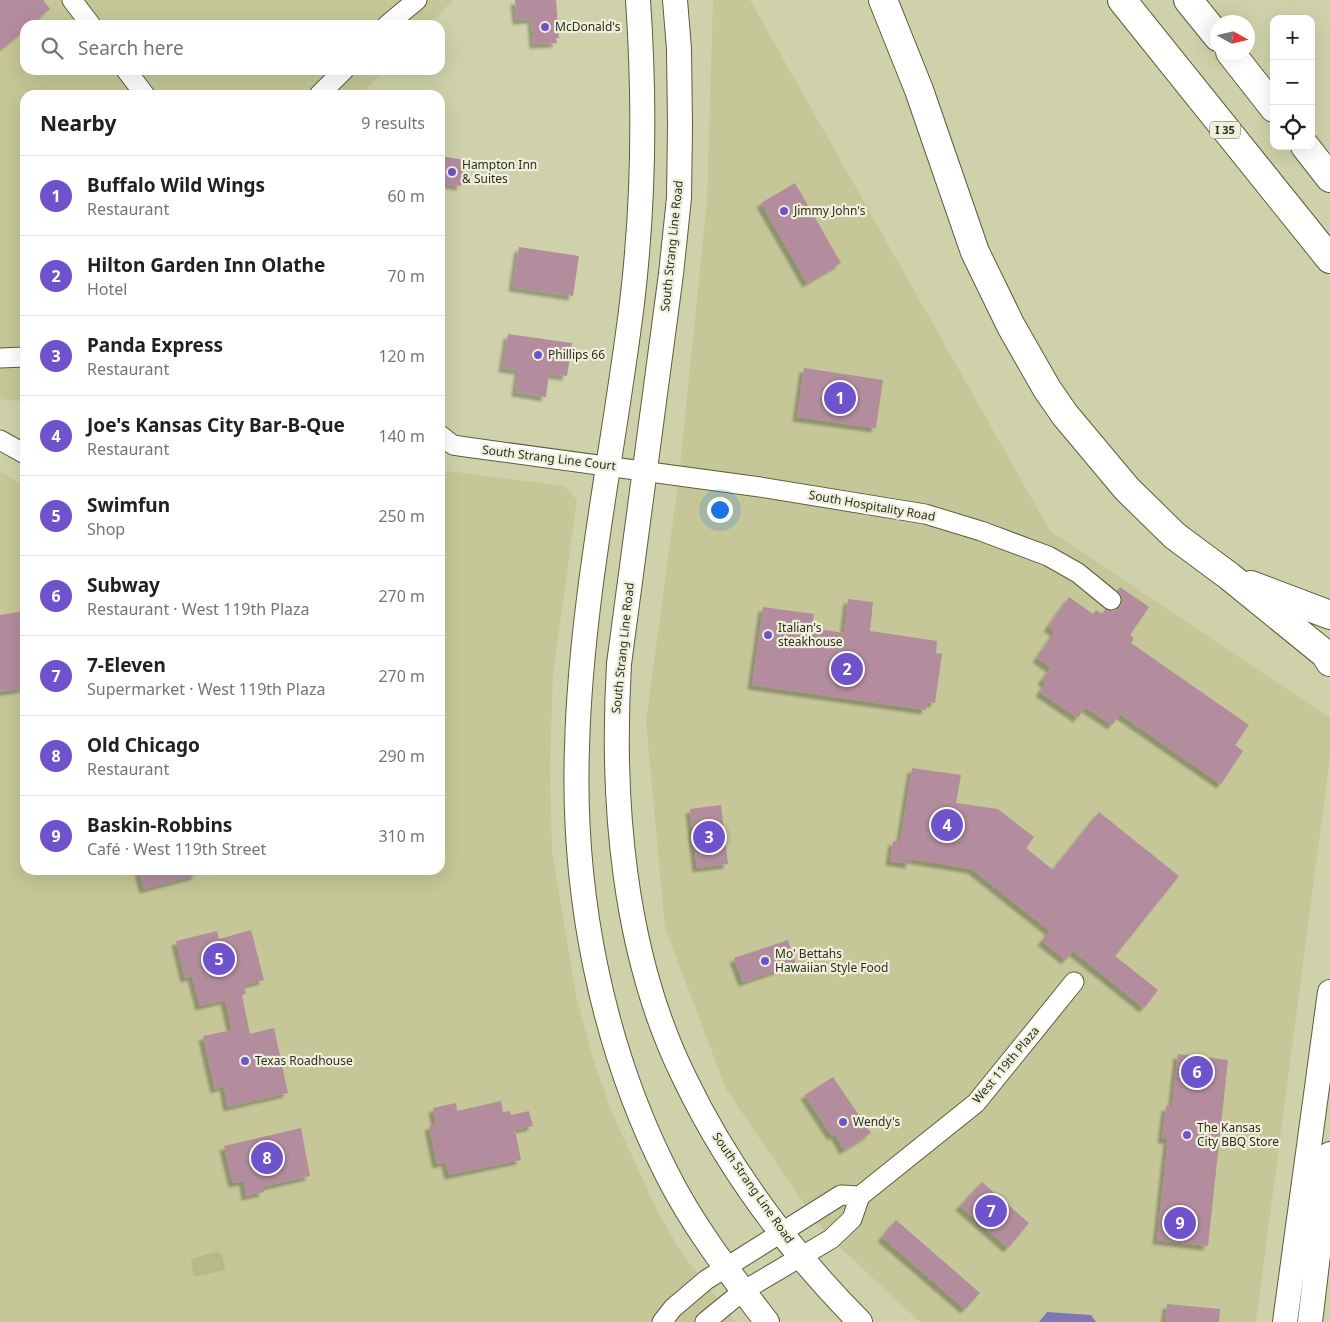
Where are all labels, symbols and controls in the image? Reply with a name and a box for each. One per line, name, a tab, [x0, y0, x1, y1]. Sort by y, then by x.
north arrow	[1210, 15, 1255, 60]
map controls	[1270, 15, 1315, 150]
button: +	[1270, 15, 1315, 60]
place label: McDonald's	[555, 18, 621, 35]
search box	[20, 20, 445, 75]
marker: McDonald's	[539, 21, 551, 33]
icon: search	[38, 34, 66, 62]
text: Search here	[78, 35, 184, 61]
button: −	[1270, 60, 1315, 105]
button: locate	[1270, 105, 1315, 150]
text: Nearby	[40, 109, 116, 137]
text: 9 results	[361, 112, 425, 134]
road number: I 35	[1210, 122, 1240, 138]
place label: Hampton Inn & Suites	[462, 156, 537, 187]
marker: Hampton Inn & Suites	[446, 166, 458, 178]
text: Buffalo Wild Wings	[87, 172, 265, 198]
street label: South Strang Line Road	[656, 179, 687, 312]
text: 1	[51, 185, 61, 207]
text: 60 m	[388, 185, 425, 207]
text: Restaurant	[87, 198, 169, 220]
place label: Jimmy John's	[793, 202, 866, 219]
marker: Jimmy John's	[778, 205, 790, 217]
text: Hilton Garden Inn Olathe	[87, 252, 325, 278]
text: 2	[51, 265, 61, 287]
text: 70 m	[388, 265, 425, 287]
text: Hotel	[87, 278, 127, 300]
text: Panda Express	[87, 332, 223, 358]
text: 3	[51, 345, 61, 367]
text: 120 m	[378, 345, 425, 367]
place label: Phillips 66	[548, 346, 605, 363]
marker: Phillips 66	[532, 349, 544, 361]
text: Restaurant	[87, 358, 169, 380]
pin: 1	[824, 379, 856, 417]
text: Joe's Kansas City Bar-B-Que	[87, 412, 345, 438]
text: 4	[51, 425, 61, 447]
text: 140 m	[378, 425, 425, 447]
text: Restaurant	[87, 438, 169, 460]
street label: South Strang Line Court	[481, 441, 618, 474]
street label: South Hospitality Road	[807, 486, 937, 525]
text: Swimfun	[87, 492, 170, 518]
your location	[707, 497, 733, 523]
text: 5	[51, 505, 61, 527]
text: 250 m	[378, 505, 425, 527]
text: Shop	[87, 518, 125, 540]
text: Subway	[87, 572, 160, 598]
street label: South Strang Line Road	[607, 581, 638, 714]
text: 6	[51, 585, 61, 607]
text: 270 m	[378, 585, 425, 607]
text: Restaurant · West 119th Plaza	[87, 598, 310, 620]
place label: Italian's steakhouse	[778, 619, 843, 650]
marker: Italian's steakhouse	[762, 629, 774, 641]
pin: 2	[831, 650, 863, 688]
text: 7-Eleven	[87, 652, 166, 678]
text: 7	[51, 665, 61, 687]
text: 270 m	[378, 665, 425, 687]
text: Supermarket · West 119th Plaza	[87, 678, 325, 700]
text: Old Chicago	[87, 732, 200, 758]
text: 8	[51, 745, 61, 767]
text: 290 m	[378, 745, 425, 767]
text: Restaurant	[87, 758, 169, 780]
pin: 4	[931, 806, 963, 844]
text: Baskin-Robbins	[87, 812, 232, 838]
pin: 3	[693, 818, 725, 856]
text: 9	[51, 825, 61, 847]
text: 310 m	[378, 825, 425, 847]
text: Café · West 119th Street	[87, 838, 266, 860]
pin: 5	[203, 940, 235, 978]
place label: Mo' Bettahs Hawaiian Style Food	[775, 945, 888, 976]
marker: Mo' Bettahs Hawaiian Style Food	[759, 955, 771, 967]
street label: West 119th Plaza	[968, 1023, 1043, 1107]
place label: Texas Roadhouse	[255, 1052, 353, 1069]
pin: 6	[1181, 1053, 1213, 1091]
marker: Texas Roadhouse	[239, 1055, 251, 1067]
place label: Wendy's	[853, 1113, 900, 1130]
marker: Wendy's	[837, 1116, 849, 1128]
place label: The Kansas City BBQ Store	[1197, 1119, 1279, 1150]
street label: South Strang Line Road	[709, 1129, 798, 1247]
marker: The Kansas City BBQ Store	[1181, 1129, 1193, 1141]
pin: 8	[251, 1139, 283, 1177]
pin: 7	[975, 1192, 1007, 1230]
pin: 9	[1164, 1204, 1196, 1242]

